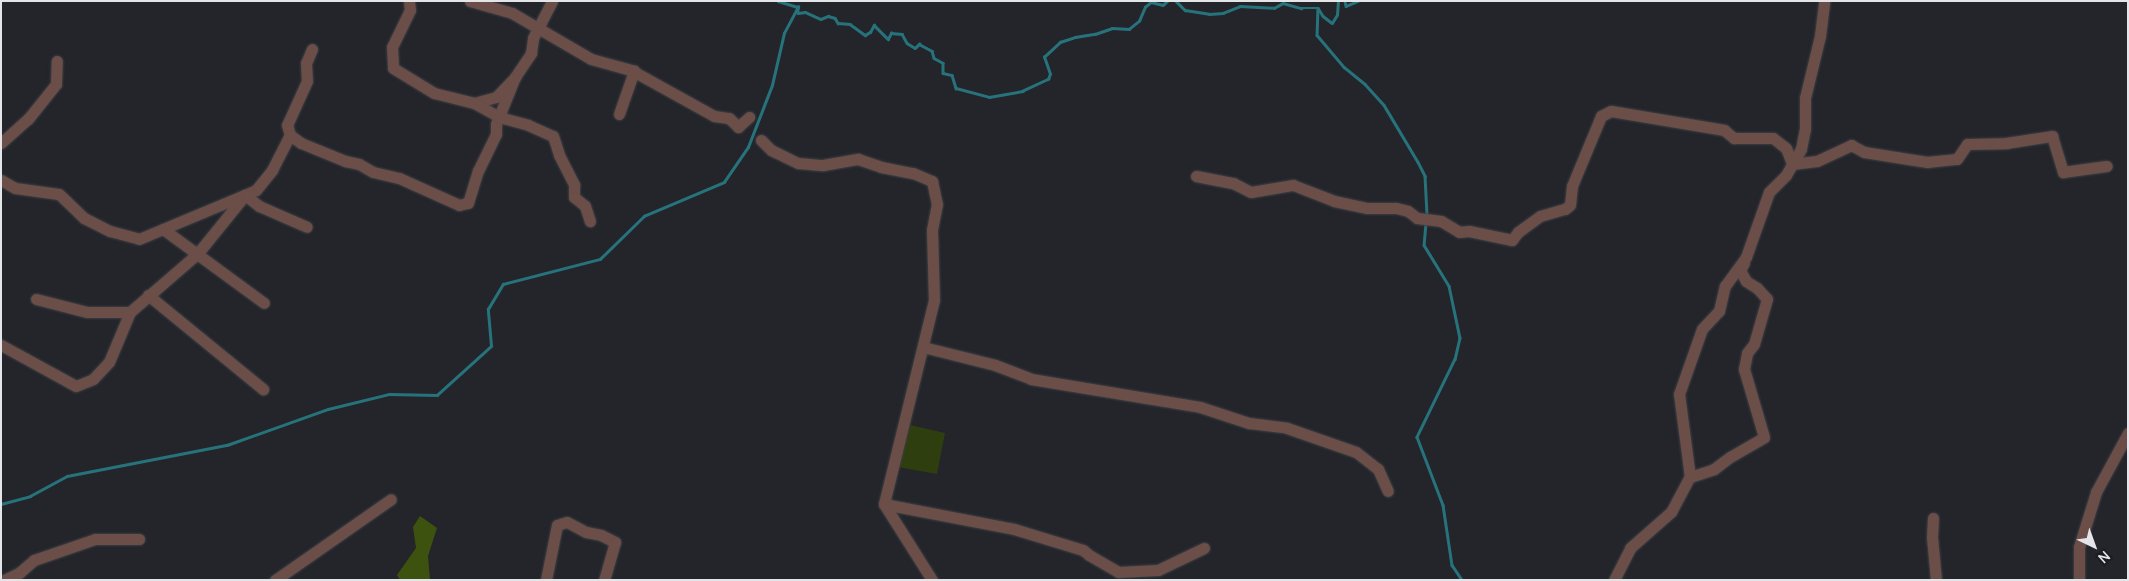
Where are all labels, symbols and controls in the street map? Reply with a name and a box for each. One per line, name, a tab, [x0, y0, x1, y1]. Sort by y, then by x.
north arrow	[2069, 521, 2119, 571]
text: N	[2094, 547, 2114, 568]

